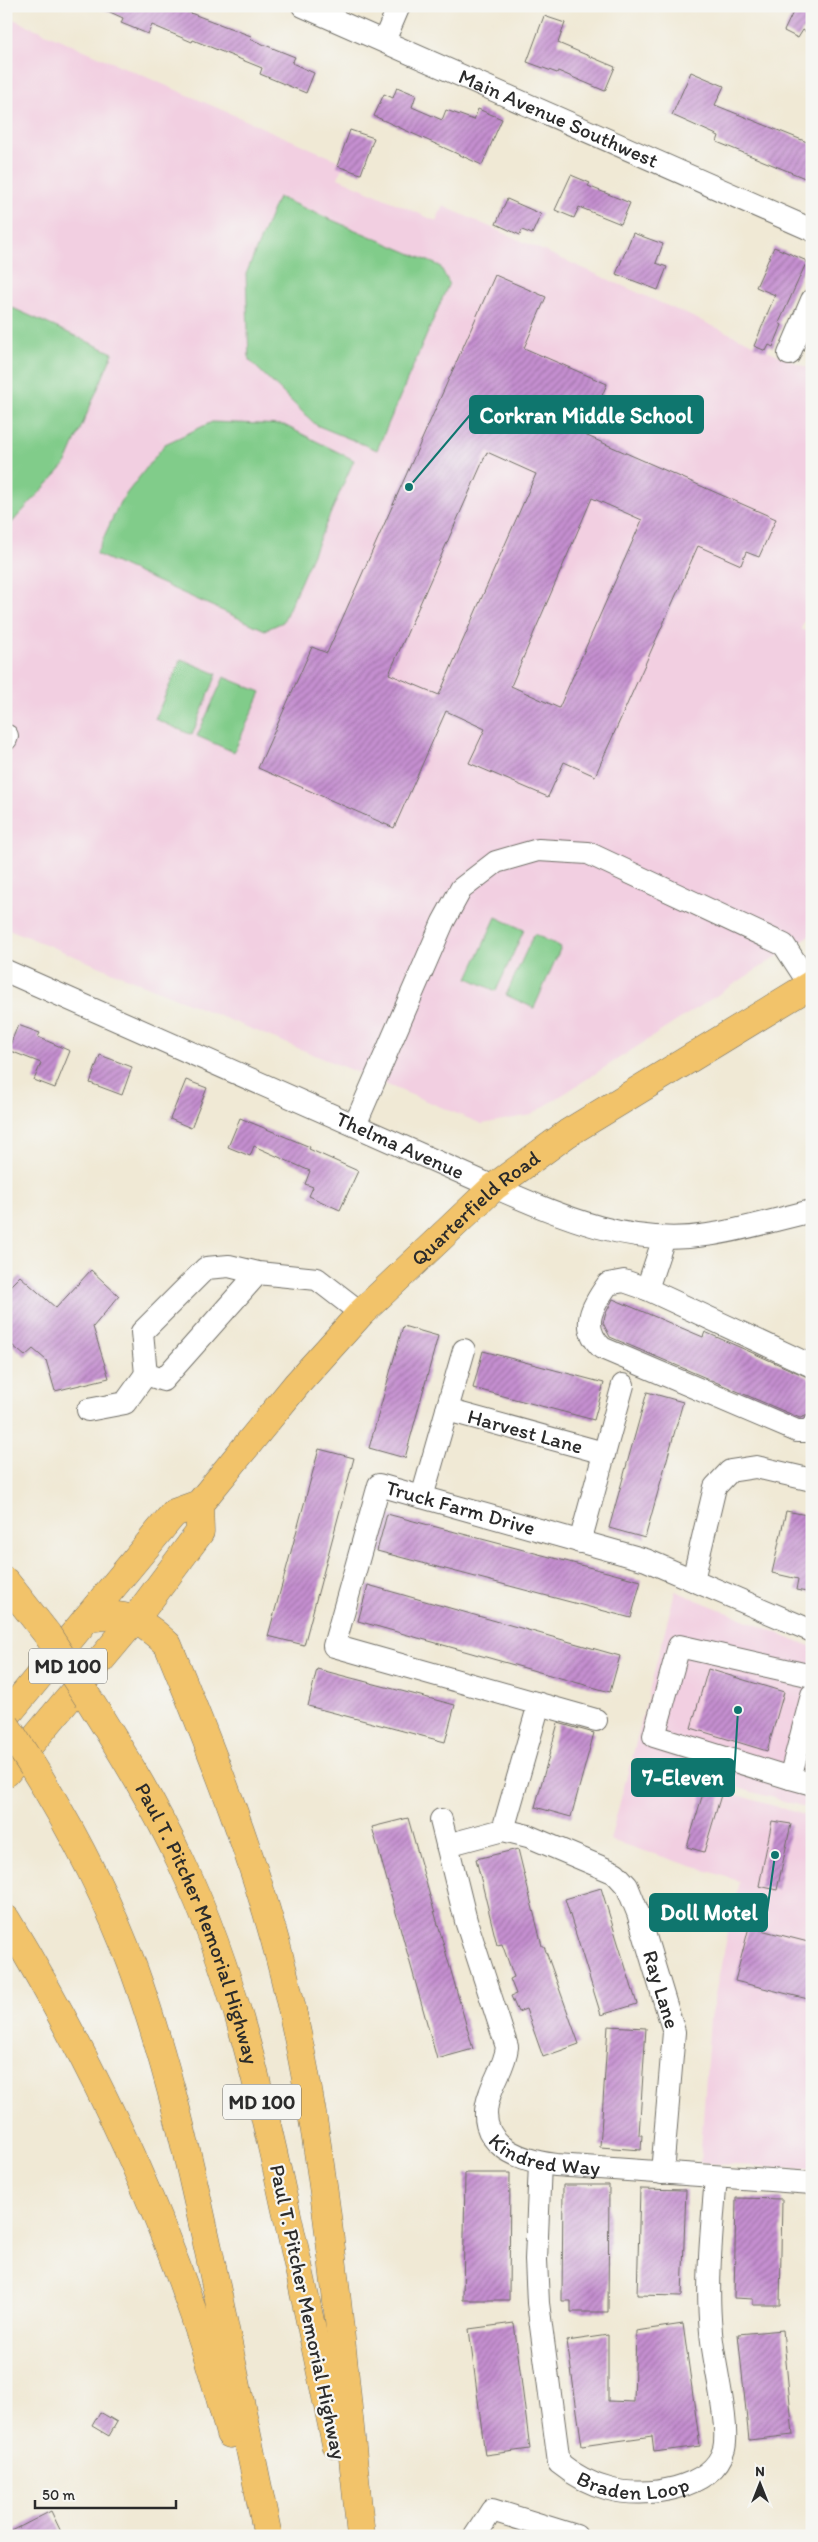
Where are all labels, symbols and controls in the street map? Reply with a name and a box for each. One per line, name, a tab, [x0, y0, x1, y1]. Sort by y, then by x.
street label: Main Avenue Southwest	[455, 63, 662, 173]
callout: Corkran Middle School	[470, 396, 703, 433]
text: Corkran Middle School	[479, 402, 693, 429]
street label: Thelma Avenue	[332, 1106, 468, 1184]
street label: Quarterfield Road	[406, 1145, 545, 1271]
street label: Harvest Lane	[465, 1403, 586, 1459]
street label: Truck Farm Drive	[383, 1475, 538, 1540]
road number: MD 100	[29, 1648, 107, 1684]
callout: 7-Eleven	[632, 1759, 734, 1796]
text: 7-Eleven	[641, 1764, 724, 1791]
street label: Paul T. Pitcher Memorial Highway	[130, 1778, 264, 2067]
callout: Doll Motel	[650, 1894, 767, 1931]
text: Doll Motel	[660, 1899, 758, 1926]
street label: Ray Lane	[638, 1947, 685, 2031]
road number: MD 100	[223, 2084, 301, 2120]
street label: Kindred Way	[484, 2128, 601, 2180]
street label: Paul T. Pitcher Memorial Highway	[265, 2162, 352, 2462]
north arrow	[736, 2460, 786, 2510]
text: N	[755, 2463, 765, 2480]
street label: Braden Loop	[573, 2465, 692, 2505]
scale bar	[35, 2477, 176, 2509]
text: 50 m	[42, 2486, 75, 2504]

